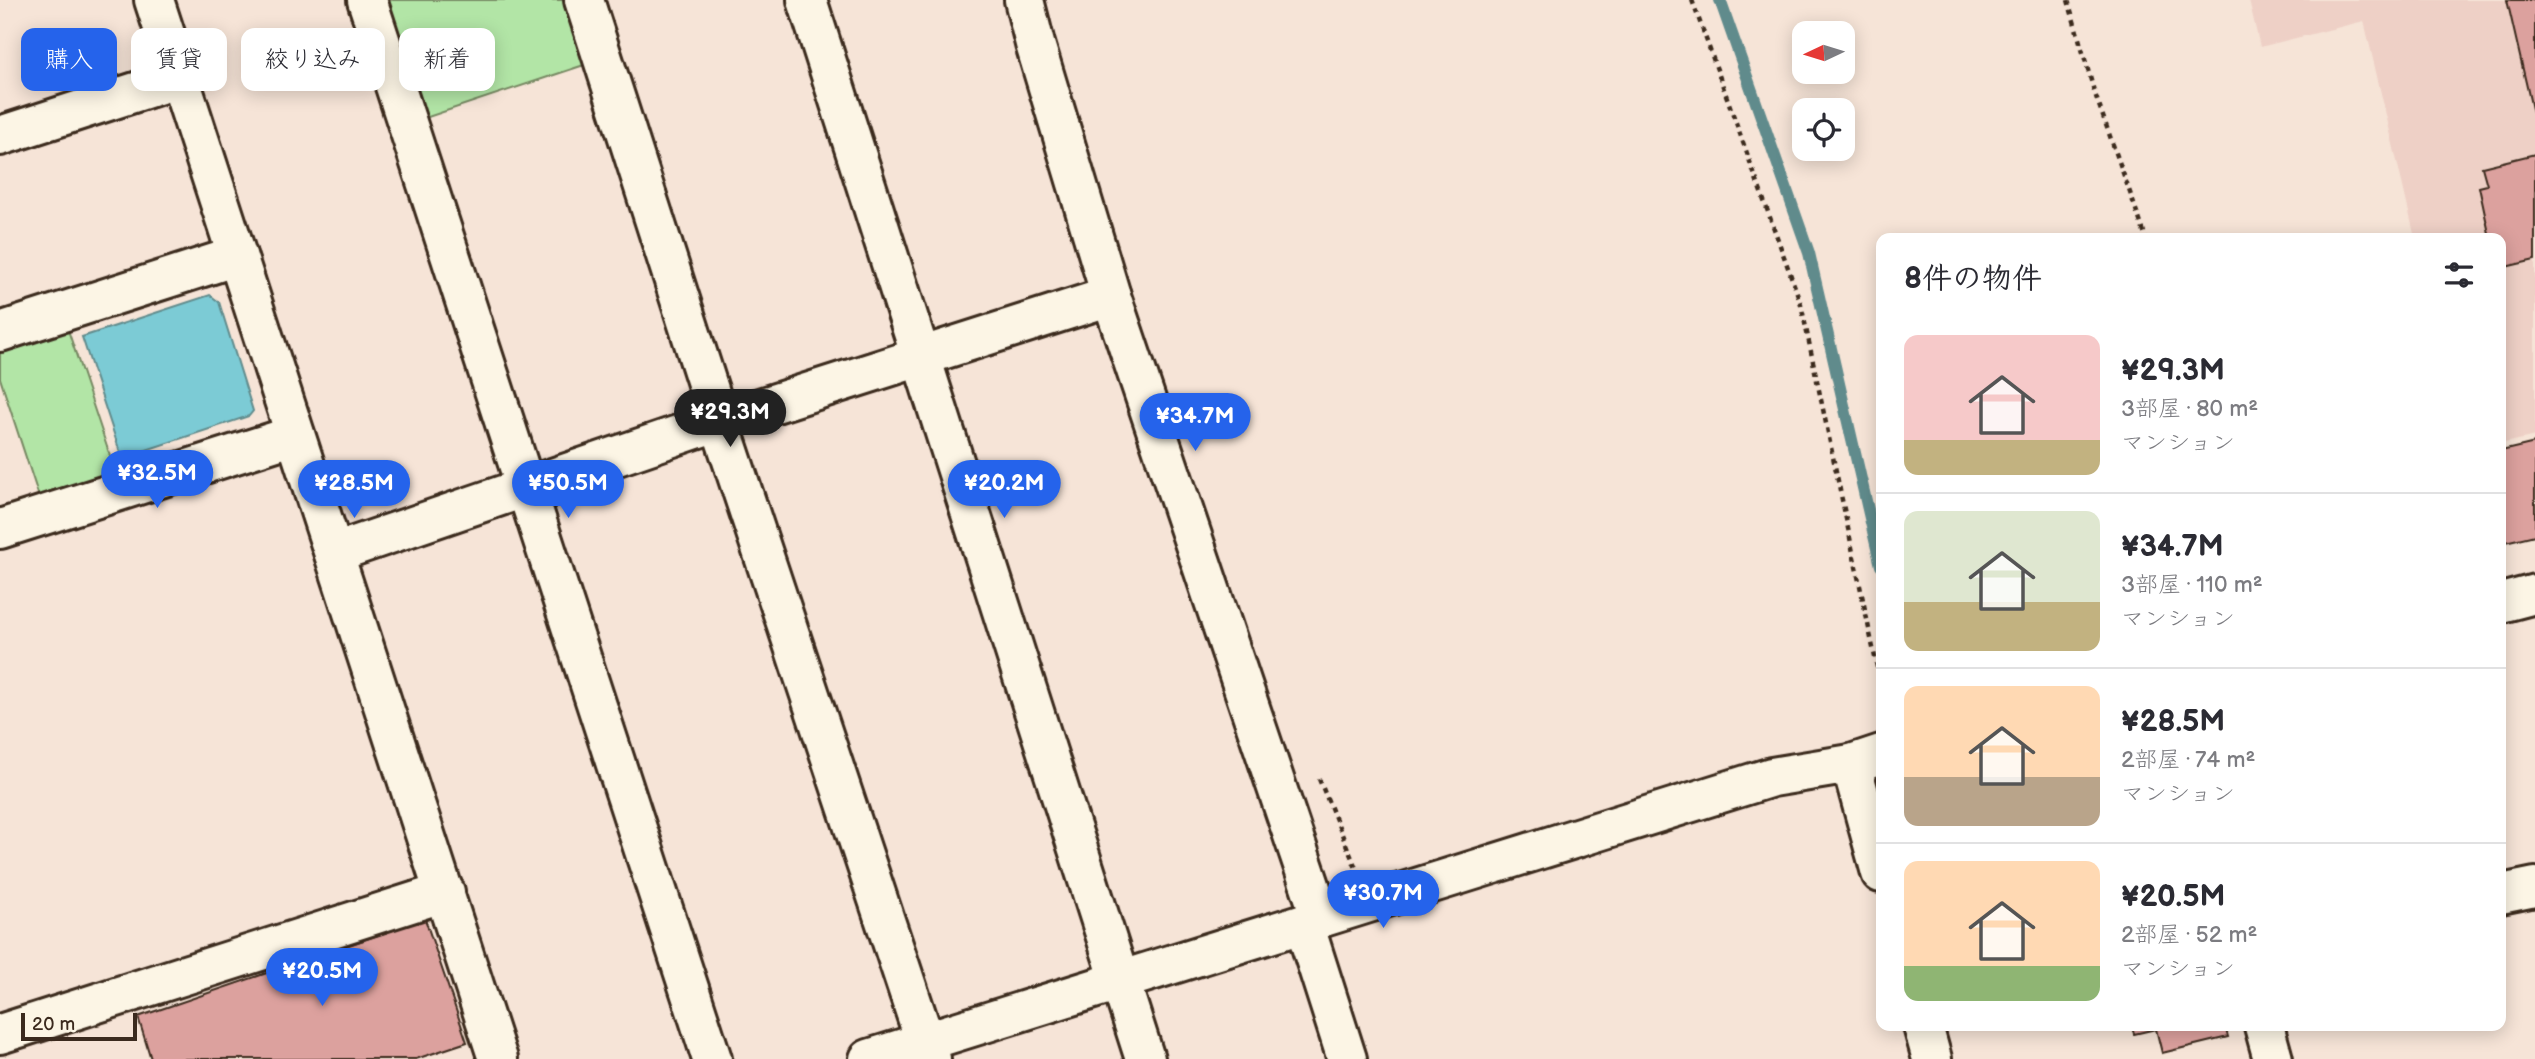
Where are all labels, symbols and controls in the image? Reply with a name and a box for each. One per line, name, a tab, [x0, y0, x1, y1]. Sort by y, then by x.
north arrow	[1792, 21, 1855, 84]
map controls	[1792, 21, 1855, 161]
chip: 購入	[21, 28, 117, 91]
chip: 賃貸	[131, 28, 227, 91]
chip: 絞り込み	[241, 28, 385, 91]
chip: 新着	[399, 28, 495, 91]
button: locate	[1792, 98, 1855, 161]
icon: filters	[2440, 256, 2478, 294]
text: 8件の物件	[1904, 261, 2042, 297]
text: ¥29.3M	[2121, 353, 2225, 389]
icon: home	[1960, 363, 2044, 447]
pin: ¥29.3M	[673, 390, 787, 449]
pin: ¥34.7M	[1138, 393, 1252, 453]
text: 3部屋 · 80 m²	[2121, 395, 2258, 423]
text: ¥29.3M	[690, 398, 770, 426]
text: ¥34.7M	[1156, 402, 1234, 430]
text: マンション	[2121, 429, 2235, 457]
pin: ¥32.5M	[100, 450, 214, 510]
text: ¥32.5M	[117, 459, 197, 487]
pin: ¥28.5M	[297, 461, 411, 520]
pin: ¥50.5M	[511, 461, 625, 520]
pin: ¥20.2M	[947, 461, 1061, 520]
text: ¥28.5M	[314, 469, 394, 497]
text: ¥50.5M	[528, 469, 608, 497]
text: ¥20.2M	[964, 469, 1044, 497]
text: ¥34.7M	[2121, 529, 2224, 565]
icon: home	[1960, 539, 2044, 623]
text: 3部屋 · 110 m²	[2121, 571, 2263, 599]
text: マンション	[2121, 605, 2235, 633]
text: ¥28.5M	[2121, 704, 2225, 740]
icon: home	[1960, 714, 2044, 798]
text: 2部屋 · 74 m²	[2121, 746, 2255, 774]
text: マンション	[2121, 780, 2235, 808]
pin: ¥30.7M	[1326, 870, 1440, 930]
text: ¥30.7M	[1343, 879, 1423, 907]
text: ¥20.5M	[2121, 879, 2225, 915]
icon: home	[1960, 889, 2044, 973]
text: 2部屋 · 52 m²	[2121, 921, 2257, 949]
pin: ¥20.5M	[265, 948, 379, 1008]
text: マンション	[2121, 955, 2235, 983]
text: ¥20.5M	[282, 957, 362, 985]
scale bar	[21, 1010, 136, 1042]
text: 20 m	[32, 1013, 75, 1036]

